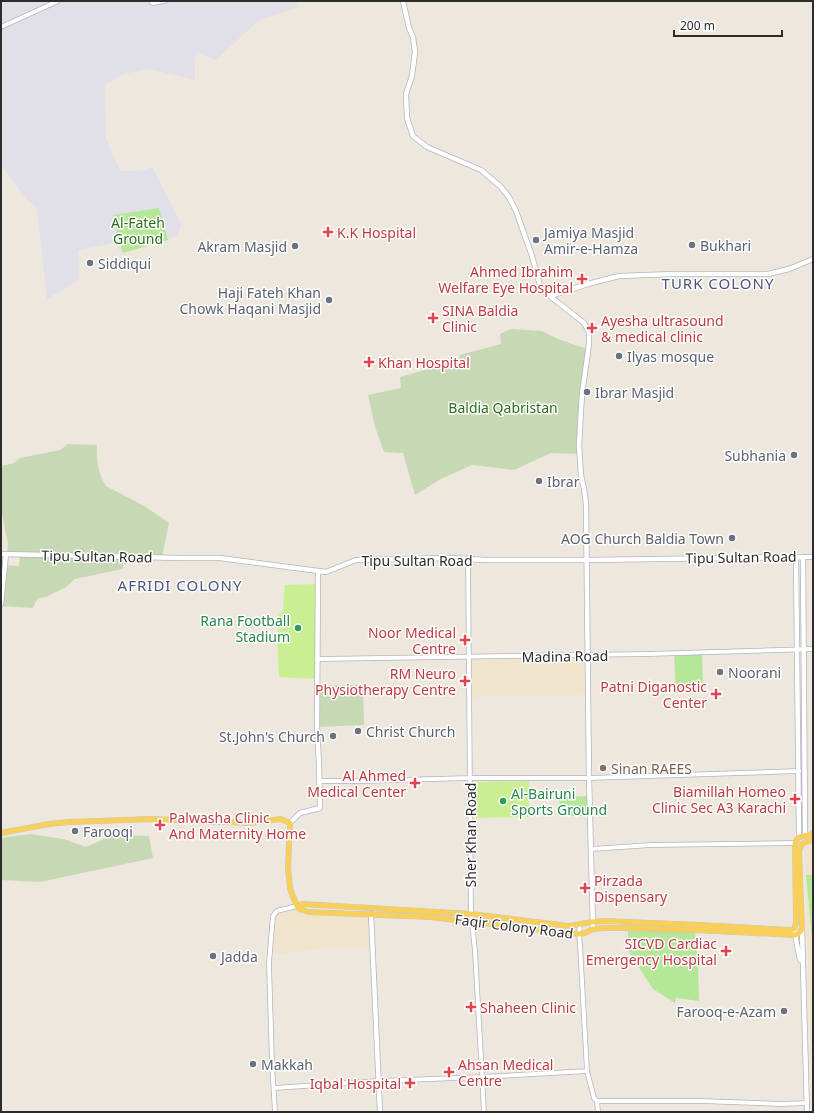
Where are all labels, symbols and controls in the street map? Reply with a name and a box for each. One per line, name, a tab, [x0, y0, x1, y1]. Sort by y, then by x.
scale bar	[674, 12, 782, 38]
text: 200 m	[680, 17, 715, 34]
park label: Al-Fateh Ground	[111, 213, 165, 248]
place label: K.K Hospital	[337, 223, 416, 242]
place label: Jamiya Masjid Amir-e-Hamza	[542, 223, 638, 258]
marker: K.K Hospital	[322, 226, 334, 238]
marker: Jamiya Masjid Amir-e-Hamza	[531, 235, 541, 245]
place label: Bukhari	[700, 236, 751, 255]
place label: Akram Masjid	[197, 237, 287, 256]
marker: Bukhari	[687, 240, 697, 250]
marker: Akram Masjid	[290, 241, 300, 251]
place label: Siddiqui	[98, 254, 151, 273]
marker: Siddiqui	[85, 258, 95, 268]
place label: Ahmed Ibrahim Welfare Eye Hospital	[438, 262, 573, 297]
marker: Ahmed Ibrahim Welfare Eye Hospital	[576, 273, 588, 285]
district label: TURK COLONY	[662, 273, 774, 293]
place label: Haji Fateh Khan Chowk Haqani Masjid	[180, 283, 321, 318]
marker: Haji Fateh Khan Chowk Haqani Masjid	[324, 295, 334, 305]
place label: SINA Baldia Clinic	[442, 301, 518, 336]
place label: Ayesha ultrasound & medical clinic	[601, 311, 724, 346]
marker: SINA Baldia Clinic	[427, 312, 439, 324]
marker: Ayesha ultrasound & medical clinic	[586, 322, 598, 334]
place label: Ilyas mosque	[627, 347, 714, 366]
marker: Ilyas mosque	[614, 351, 624, 361]
place label: Khan Hospital	[378, 353, 470, 372]
marker: Khan Hospital	[363, 356, 375, 368]
place label: Ibrar Masjid	[595, 383, 674, 402]
marker: Ibrar Masjid	[582, 387, 592, 397]
park label: Baldia Qabristan	[448, 398, 558, 417]
place label: Subhania	[724, 446, 786, 465]
marker: Subhania	[789, 450, 799, 460]
place label: Ibrar	[547, 472, 580, 491]
marker: Ibrar	[534, 476, 544, 486]
place label: AOG Church Baldia Town	[561, 529, 724, 548]
marker: AOG Church Baldia Town	[727, 533, 737, 543]
street label: Tipu Sultan Road	[41, 546, 153, 566]
street label: Tipu Sultan Road	[685, 547, 797, 567]
street label: Tipu Sultan Road	[361, 551, 473, 570]
district label: AFRIDI COLONY	[118, 575, 242, 595]
place label: Rana Football Stadium	[200, 611, 290, 646]
marker: Rana Football Stadium	[293, 623, 303, 633]
place label: Noor Medical Centre	[368, 623, 456, 658]
marker: Noor Medical Centre	[459, 634, 471, 646]
street label: Madina Road	[522, 646, 608, 666]
place label: Noorani	[728, 663, 781, 682]
place label: RM Neuro Physiotherapy Centre	[315, 664, 456, 699]
marker: Noorani	[715, 667, 725, 677]
marker: RM Neuro Physiotherapy Centre	[459, 675, 471, 687]
place label: Patni Diganostic Center	[600, 677, 707, 712]
marker: Patni Diganostic Center	[710, 688, 722, 700]
place label: Christ Church	[366, 722, 455, 741]
marker: Christ Church	[353, 726, 363, 736]
place label: St.John's Church	[219, 727, 325, 746]
marker: St.John's Church	[328, 731, 338, 741]
place label: Sinan RAEES	[611, 759, 692, 778]
marker: Sinan RAEES	[598, 763, 608, 773]
place label: Al Ahmed Medical Center	[307, 766, 406, 801]
marker: Al Ahmed Medical Center	[409, 777, 421, 789]
place label: Biamillah Homeo Clinic Sec A3 Karachi	[652, 782, 786, 817]
street label: Sher Khan Road	[461, 783, 480, 887]
place label: Al-Bairuni Sports Ground	[511, 784, 607, 819]
marker: Biamillah Homeo Clinic Sec A3 Karachi	[789, 793, 801, 805]
marker: Al-Bairuni Sports Ground	[498, 796, 508, 806]
place label: Palwasha Clinic And Maternity Home	[169, 808, 306, 843]
marker: Palwasha Clinic And Maternity Home	[154, 819, 166, 831]
place label: Farooqi	[83, 822, 133, 841]
marker: Farooqi	[70, 826, 80, 836]
place label: Pirzada Dispensary	[594, 871, 668, 906]
marker: Pirzada Dispensary	[579, 882, 591, 894]
street label: Faqir Colony Road	[454, 909, 574, 943]
place label: SICVD Cardiac Emergency Hospital	[586, 934, 717, 969]
marker: SICVD Cardiac Emergency Hospital	[720, 945, 732, 957]
place label: Jadda	[219, 947, 258, 966]
marker: Jadda	[208, 951, 218, 961]
place label: Shaheen Clinic	[480, 998, 576, 1017]
marker: Shaheen Clinic	[465, 1001, 477, 1013]
place label: Farooq-e-Azam	[676, 1002, 776, 1021]
marker: Farooq-e-Azam	[779, 1006, 789, 1016]
place label: Makkah	[261, 1055, 313, 1074]
place label: Ahsan Medical Centre	[458, 1055, 553, 1090]
marker: Makkah	[248, 1059, 258, 1069]
marker: Ahsan Medical Centre	[443, 1066, 455, 1078]
place label: Iqbal Hospital	[310, 1074, 401, 1093]
marker: Iqbal Hospital	[404, 1077, 416, 1089]

